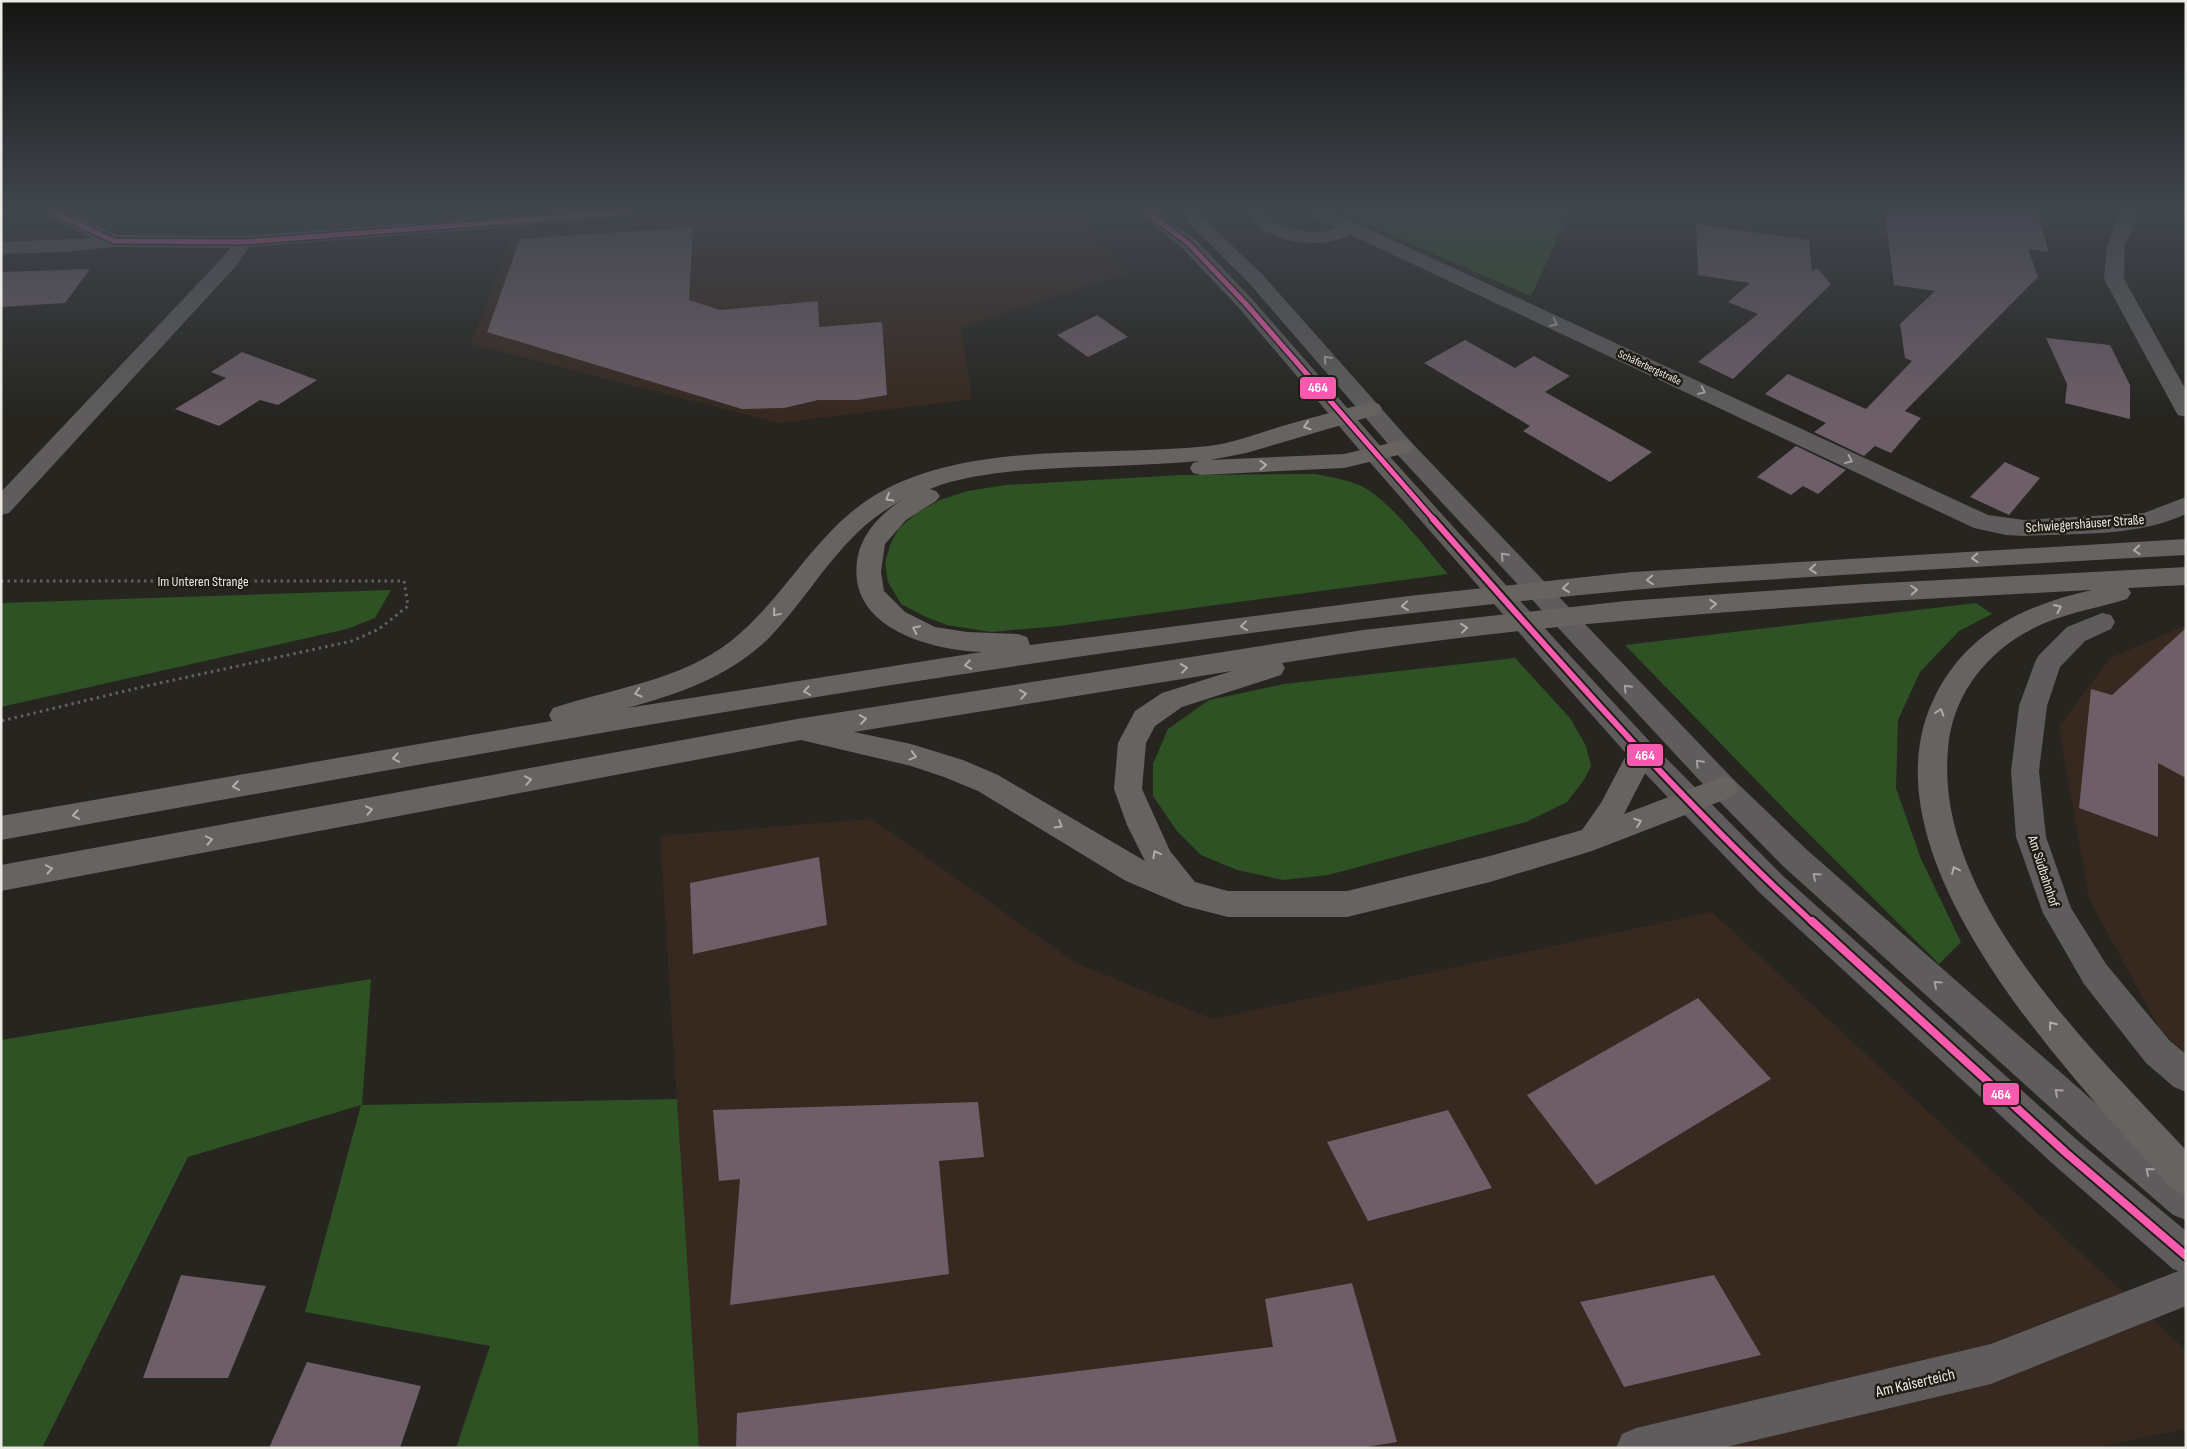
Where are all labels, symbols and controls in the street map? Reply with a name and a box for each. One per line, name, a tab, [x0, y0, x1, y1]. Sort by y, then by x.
one-way arrow	[1549, 316, 1558, 327]
street label: Schäferbergstraße	[1616, 347, 1684, 388]
one-way arrow	[1324, 355, 1333, 364]
line badge: 464	[1299, 376, 1337, 400]
text: 464	[1308, 379, 1328, 396]
one-way arrow	[1696, 385, 1705, 395]
one-way arrow	[1303, 420, 1312, 430]
one-way arrow	[1844, 454, 1853, 464]
one-way arrow	[1259, 460, 1267, 471]
one-way arrow	[885, 492, 894, 502]
street label: Schwiegershäuser Straße	[2025, 511, 2145, 536]
one-way arrow	[2133, 544, 2141, 555]
one-way arrow	[1970, 552, 1978, 563]
one-way arrow	[1501, 553, 1510, 562]
one-way arrow	[1808, 563, 1816, 574]
street label: Im Unteren Strange	[157, 573, 249, 590]
one-way arrow	[1646, 574, 1654, 585]
one-way arrow	[1562, 582, 1570, 593]
one-way arrow	[1910, 585, 1918, 595]
one-way arrow	[1709, 598, 1717, 609]
one-way arrow	[1401, 600, 1409, 611]
one-way arrow	[2053, 604, 2062, 615]
one-way arrow	[772, 607, 781, 616]
one-way arrow	[1239, 620, 1247, 631]
one-way arrow	[1460, 623, 1468, 634]
one-way arrow	[912, 625, 921, 635]
one-way arrow	[963, 659, 972, 669]
one-way arrow	[1179, 664, 1188, 674]
one-way arrow	[1624, 684, 1633, 693]
one-way arrow	[803, 685, 812, 695]
one-way arrow	[635, 688, 643, 698]
one-way arrow	[1019, 689, 1028, 699]
one-way arrow	[1935, 708, 1945, 717]
one-way arrow	[858, 715, 867, 725]
line badge: 464	[1626, 743, 1664, 767]
text: 464	[1635, 747, 1655, 764]
one-way arrow	[909, 750, 918, 761]
one-way arrow	[391, 752, 400, 762]
one-way arrow	[1696, 759, 1705, 768]
one-way arrow	[524, 775, 533, 785]
one-way arrow	[231, 781, 240, 791]
one-way arrow	[364, 805, 373, 815]
one-way arrow	[71, 809, 80, 819]
one-way arrow	[1054, 818, 1063, 828]
one-way arrow	[1633, 818, 1641, 828]
street label: Am Südbahnhof	[2024, 832, 2063, 910]
one-way arrow	[205, 835, 213, 845]
one-way arrow	[1152, 850, 1162, 859]
one-way arrow	[45, 865, 54, 875]
one-way arrow	[1951, 866, 1961, 875]
one-way arrow	[1812, 873, 1821, 882]
one-way arrow	[1933, 981, 1942, 990]
one-way arrow	[2049, 1022, 2058, 1031]
line badge: 464	[1982, 1082, 2020, 1106]
text: 464	[1991, 1086, 2011, 1103]
one-way arrow	[2055, 1089, 2064, 1098]
one-way arrow	[2145, 1168, 2154, 1177]
street label: Am Kaiserteich	[1873, 1365, 1957, 1402]

